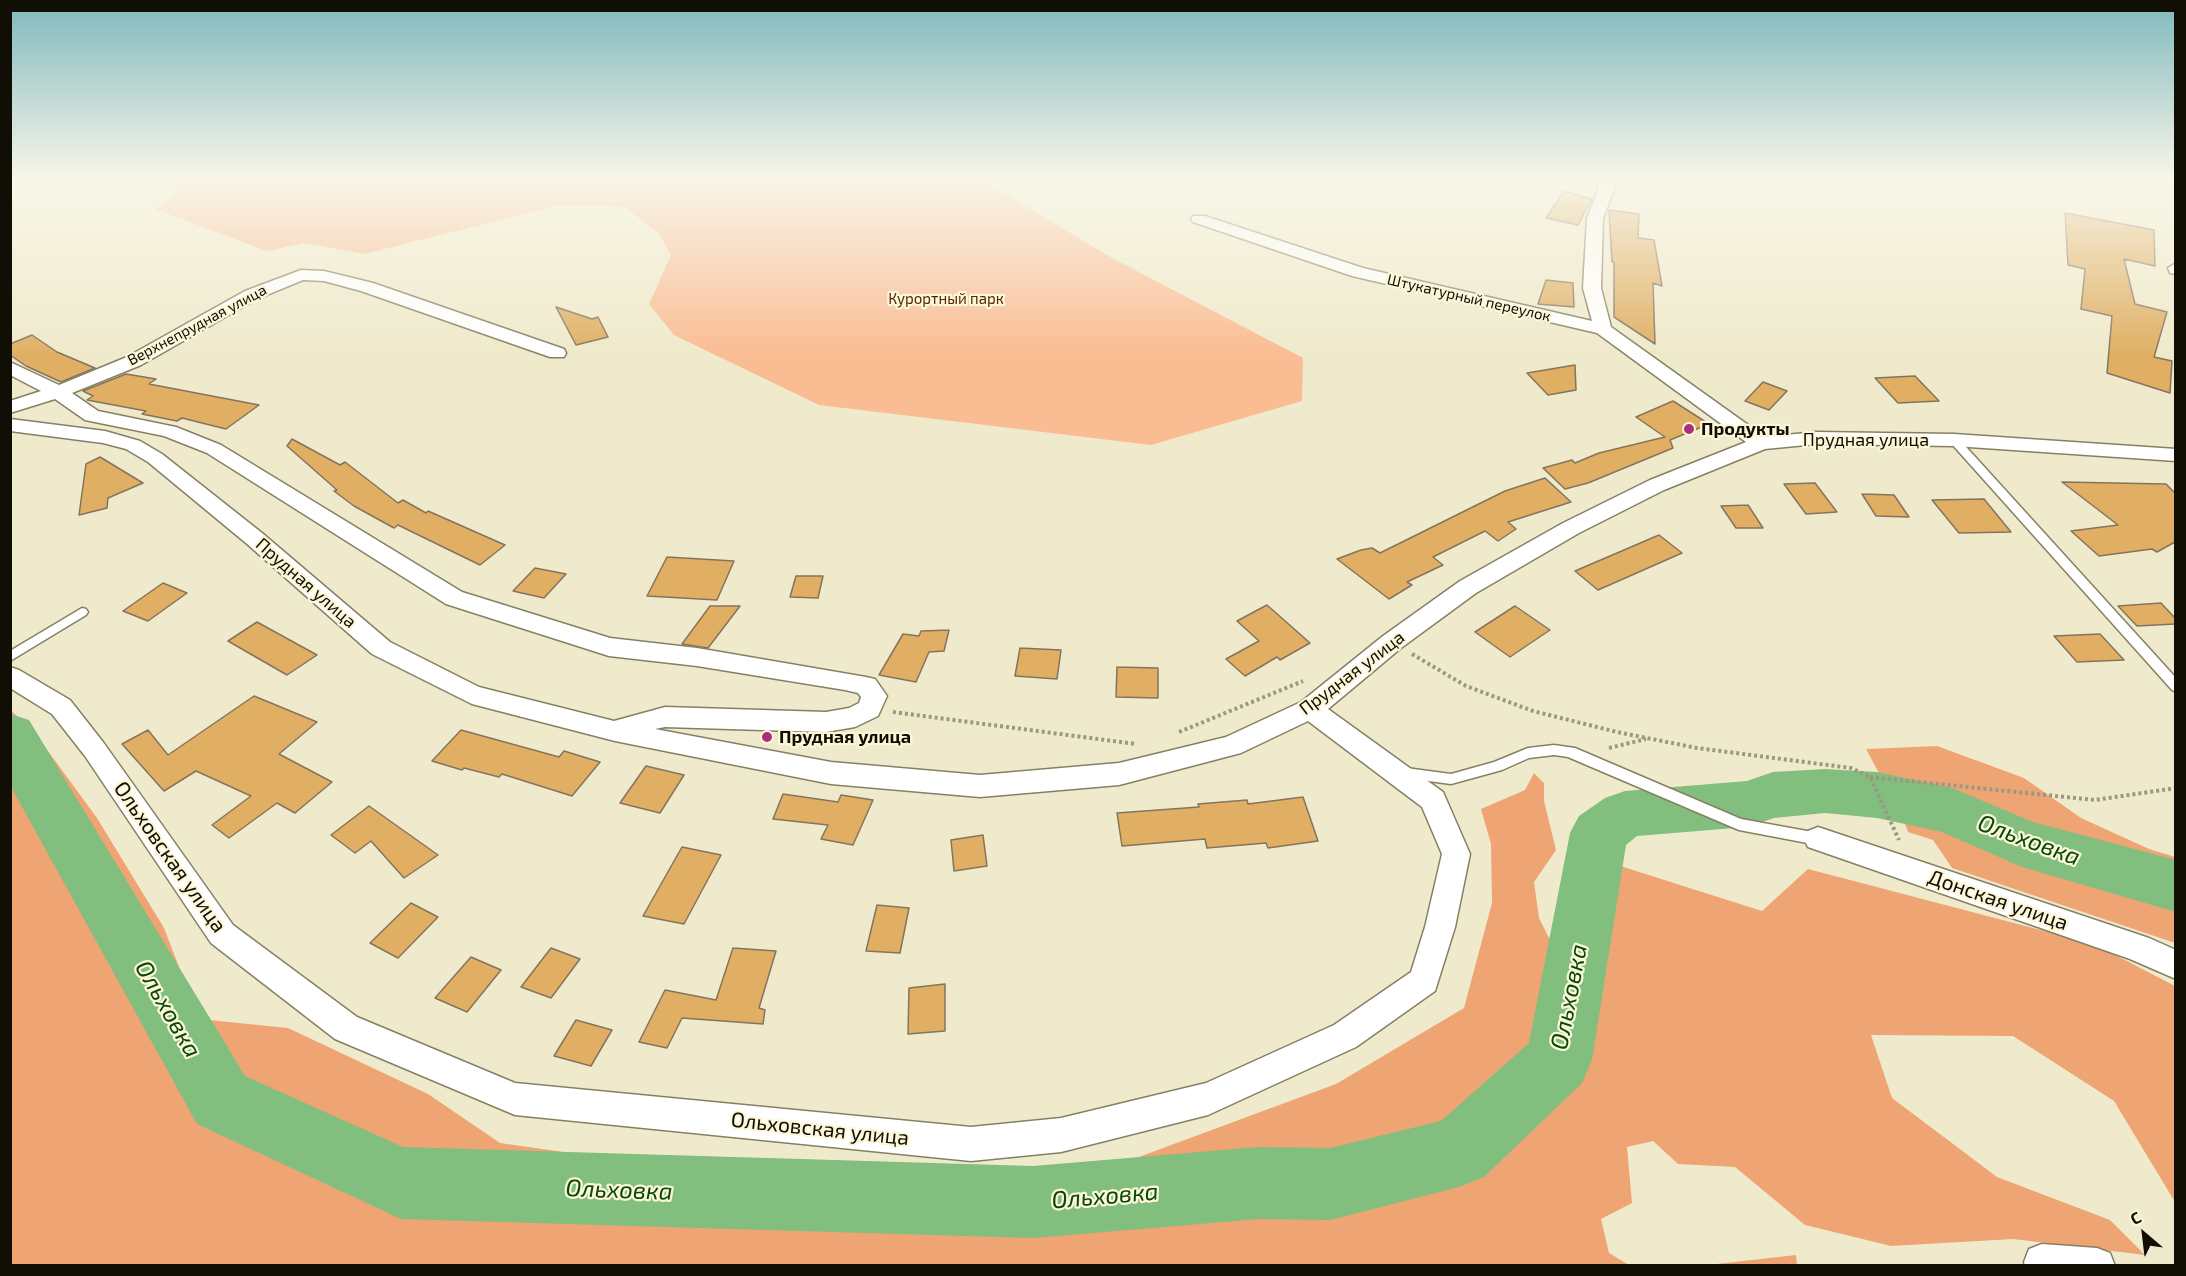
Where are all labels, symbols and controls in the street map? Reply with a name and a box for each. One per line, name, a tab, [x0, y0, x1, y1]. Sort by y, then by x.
street label: Штукатурный переулок	[1385, 270, 1553, 326]
street label: Верхнепрудная улица	[124, 281, 270, 369]
park label: Курортный парк	[888, 290, 1004, 308]
place label: Продукты	[1701, 418, 1789, 440]
marker: Продукты	[1682, 422, 1696, 436]
street label: Прудная улица	[1803, 429, 1929, 451]
street label: Прудная улица	[251, 533, 361, 633]
street label: Прудная улица	[1295, 626, 1409, 720]
place label: Прудная улица	[779, 726, 911, 748]
marker: Прудная улица	[760, 730, 774, 744]
street label: Ольховская улица	[108, 776, 232, 938]
water label: Ольховка	[1974, 808, 2084, 872]
street label: Донская улица	[1925, 864, 2071, 936]
water label: Ольховка	[1545, 942, 1593, 1052]
water label: Ольховка	[129, 955, 207, 1063]
street label: Ольховская улица	[730, 1107, 910, 1151]
water label: Ольховка	[565, 1174, 673, 1206]
water label: Ольховка	[1050, 1177, 1160, 1215]
north arrow	[2114, 1204, 2174, 1264]
text: С	[2127, 1207, 2144, 1228]

